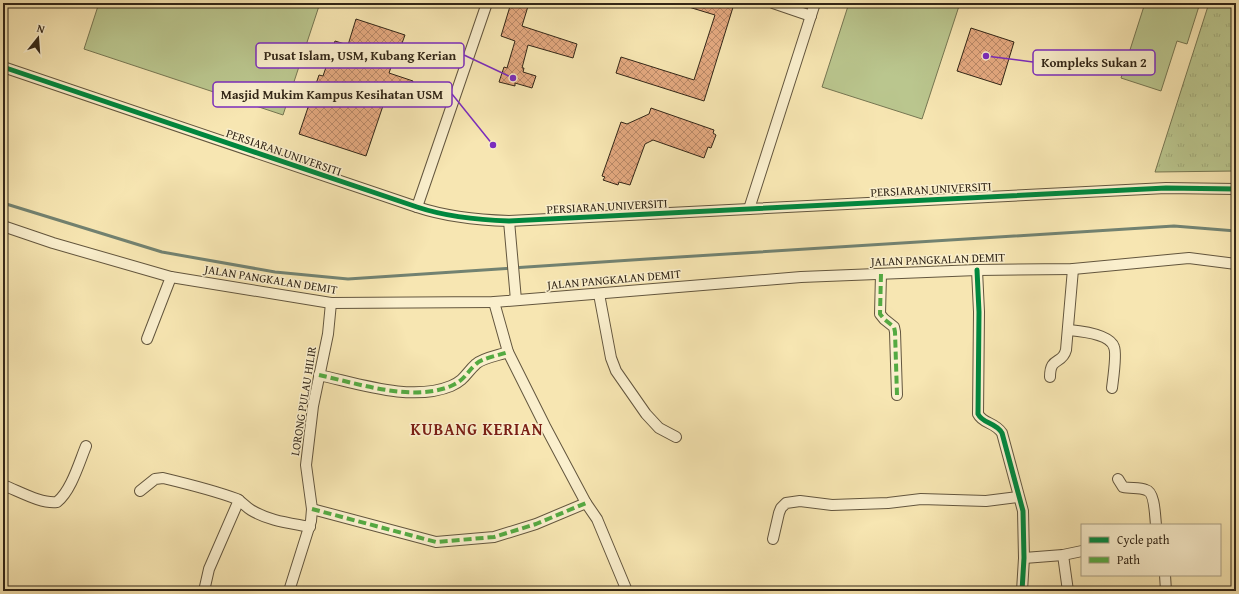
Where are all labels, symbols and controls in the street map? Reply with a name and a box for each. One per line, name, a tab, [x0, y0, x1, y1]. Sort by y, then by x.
north arrow	[18, 18, 58, 58]
text: N	[35, 20, 47, 37]
callout: Pusat Islam, USM, Kubang Kerian	[256, 43, 464, 68]
text: Pusat Islam, USM, Kubang Kerian	[264, 46, 457, 65]
callout: Kompleks Sukan 2	[1033, 50, 1155, 75]
text: Kompleks Sukan 2	[1041, 53, 1147, 72]
callout: Masjid Mukim Kampus Kesihatan USM	[213, 82, 452, 107]
text: Masjid Mukim Kampus Kesihatan USM	[221, 85, 443, 104]
street label: PERSIARAN UNIVERSITI	[224, 124, 344, 180]
street label: PERSIARAN UNIVERSITI	[870, 177, 992, 201]
street label: PERSIARAN UNIVERSITI	[546, 194, 668, 218]
street label: JALAN PANGKALAN DEMIT	[869, 248, 1006, 270]
street label: JALAN PANGKALAN DEMIT	[201, 260, 339, 298]
street label: JALAN PANGKALAN DEMIT	[544, 265, 682, 293]
street label: LORONG PULAU HILIR	[286, 345, 320, 457]
district label: KUBANG KERIAN	[411, 417, 543, 441]
legend	[1081, 524, 1221, 576]
text: Cycle path	[1117, 531, 1170, 548]
text: Path	[1117, 551, 1140, 568]

